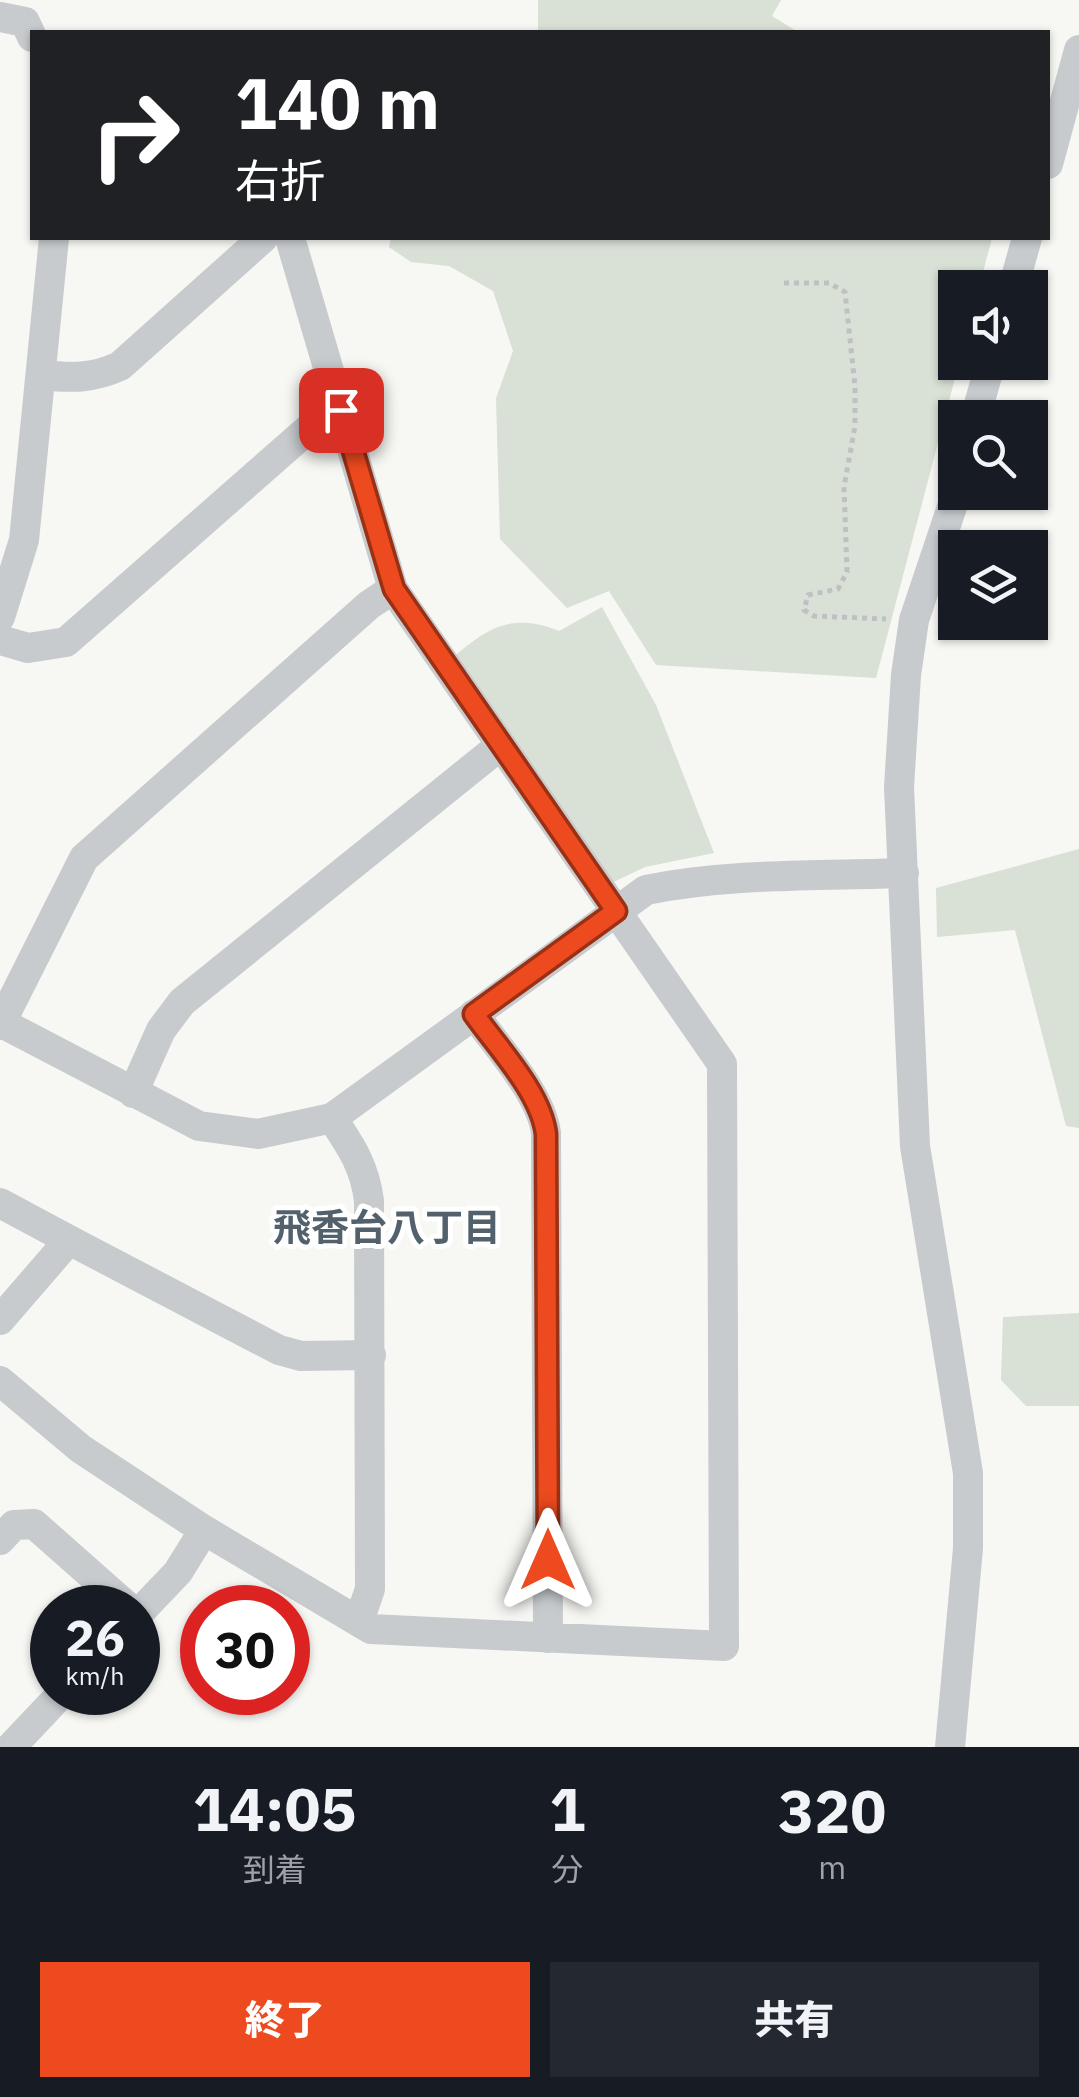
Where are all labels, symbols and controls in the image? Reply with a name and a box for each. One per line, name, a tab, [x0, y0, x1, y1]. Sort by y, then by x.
text: 140 m	[235, 57, 440, 148]
icon: right	[70, 70, 200, 200]
text: 右折	[235, 151, 325, 209]
map controls	[938, 270, 1048, 640]
button: sound	[938, 270, 1048, 380]
pin	[299, 368, 384, 453]
icon: arrive	[314, 383, 369, 438]
button: search	[938, 400, 1048, 510]
button: layers	[938, 530, 1048, 640]
district label: 飛香台八丁目	[273, 1202, 501, 1251]
position arrow	[496, 1508, 600, 1612]
speed limit sign: 30	[180, 1585, 310, 1715]
text: 26	[65, 1605, 125, 1670]
text: km/h	[66, 1659, 124, 1692]
text: 14:05	[193, 1769, 357, 1848]
text: 1	[549, 1769, 585, 1848]
text: 320	[778, 1771, 886, 1850]
text: m	[818, 1846, 846, 1888]
text: 到着	[243, 1848, 307, 1890]
text: 分	[551, 1848, 583, 1890]
button: 終了	[40, 1962, 530, 2077]
button: 共有	[550, 1962, 1039, 2077]

